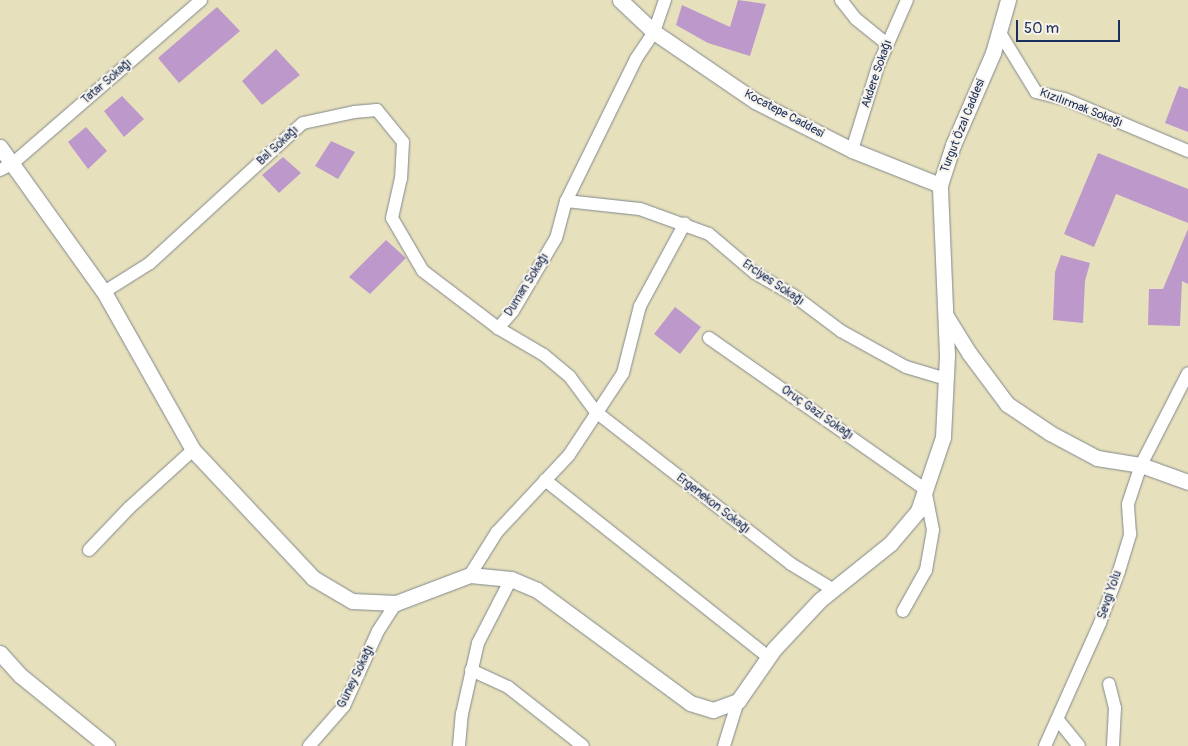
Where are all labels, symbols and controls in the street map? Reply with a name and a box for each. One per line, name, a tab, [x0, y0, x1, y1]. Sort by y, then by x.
scale bar	[1018, 10, 1122, 42]
text: 50 m	[1024, 19, 1059, 38]
street label: Akdere Sokağı	[859, 38, 895, 110]
street label: Tatar Sokağı	[79, 56, 135, 108]
street label: Turgut Özal Caddesi	[938, 77, 988, 175]
street label: Kızılırmak Sokağı	[1037, 86, 1125, 130]
street label: Kocatepe Caddesi	[742, 87, 826, 141]
street label: Bal Sokağı	[254, 123, 302, 169]
street label: Duman Sokağı	[502, 251, 552, 319]
street label: Erciyes Sokağı	[739, 257, 807, 309]
street label: Oruç Gazi Sokağı	[778, 383, 856, 443]
street label: Ergenekon Sokağı	[673, 471, 753, 537]
street label: Sevgi Yolu	[1095, 569, 1125, 621]
street label: Güney Sokağı	[335, 643, 377, 711]

